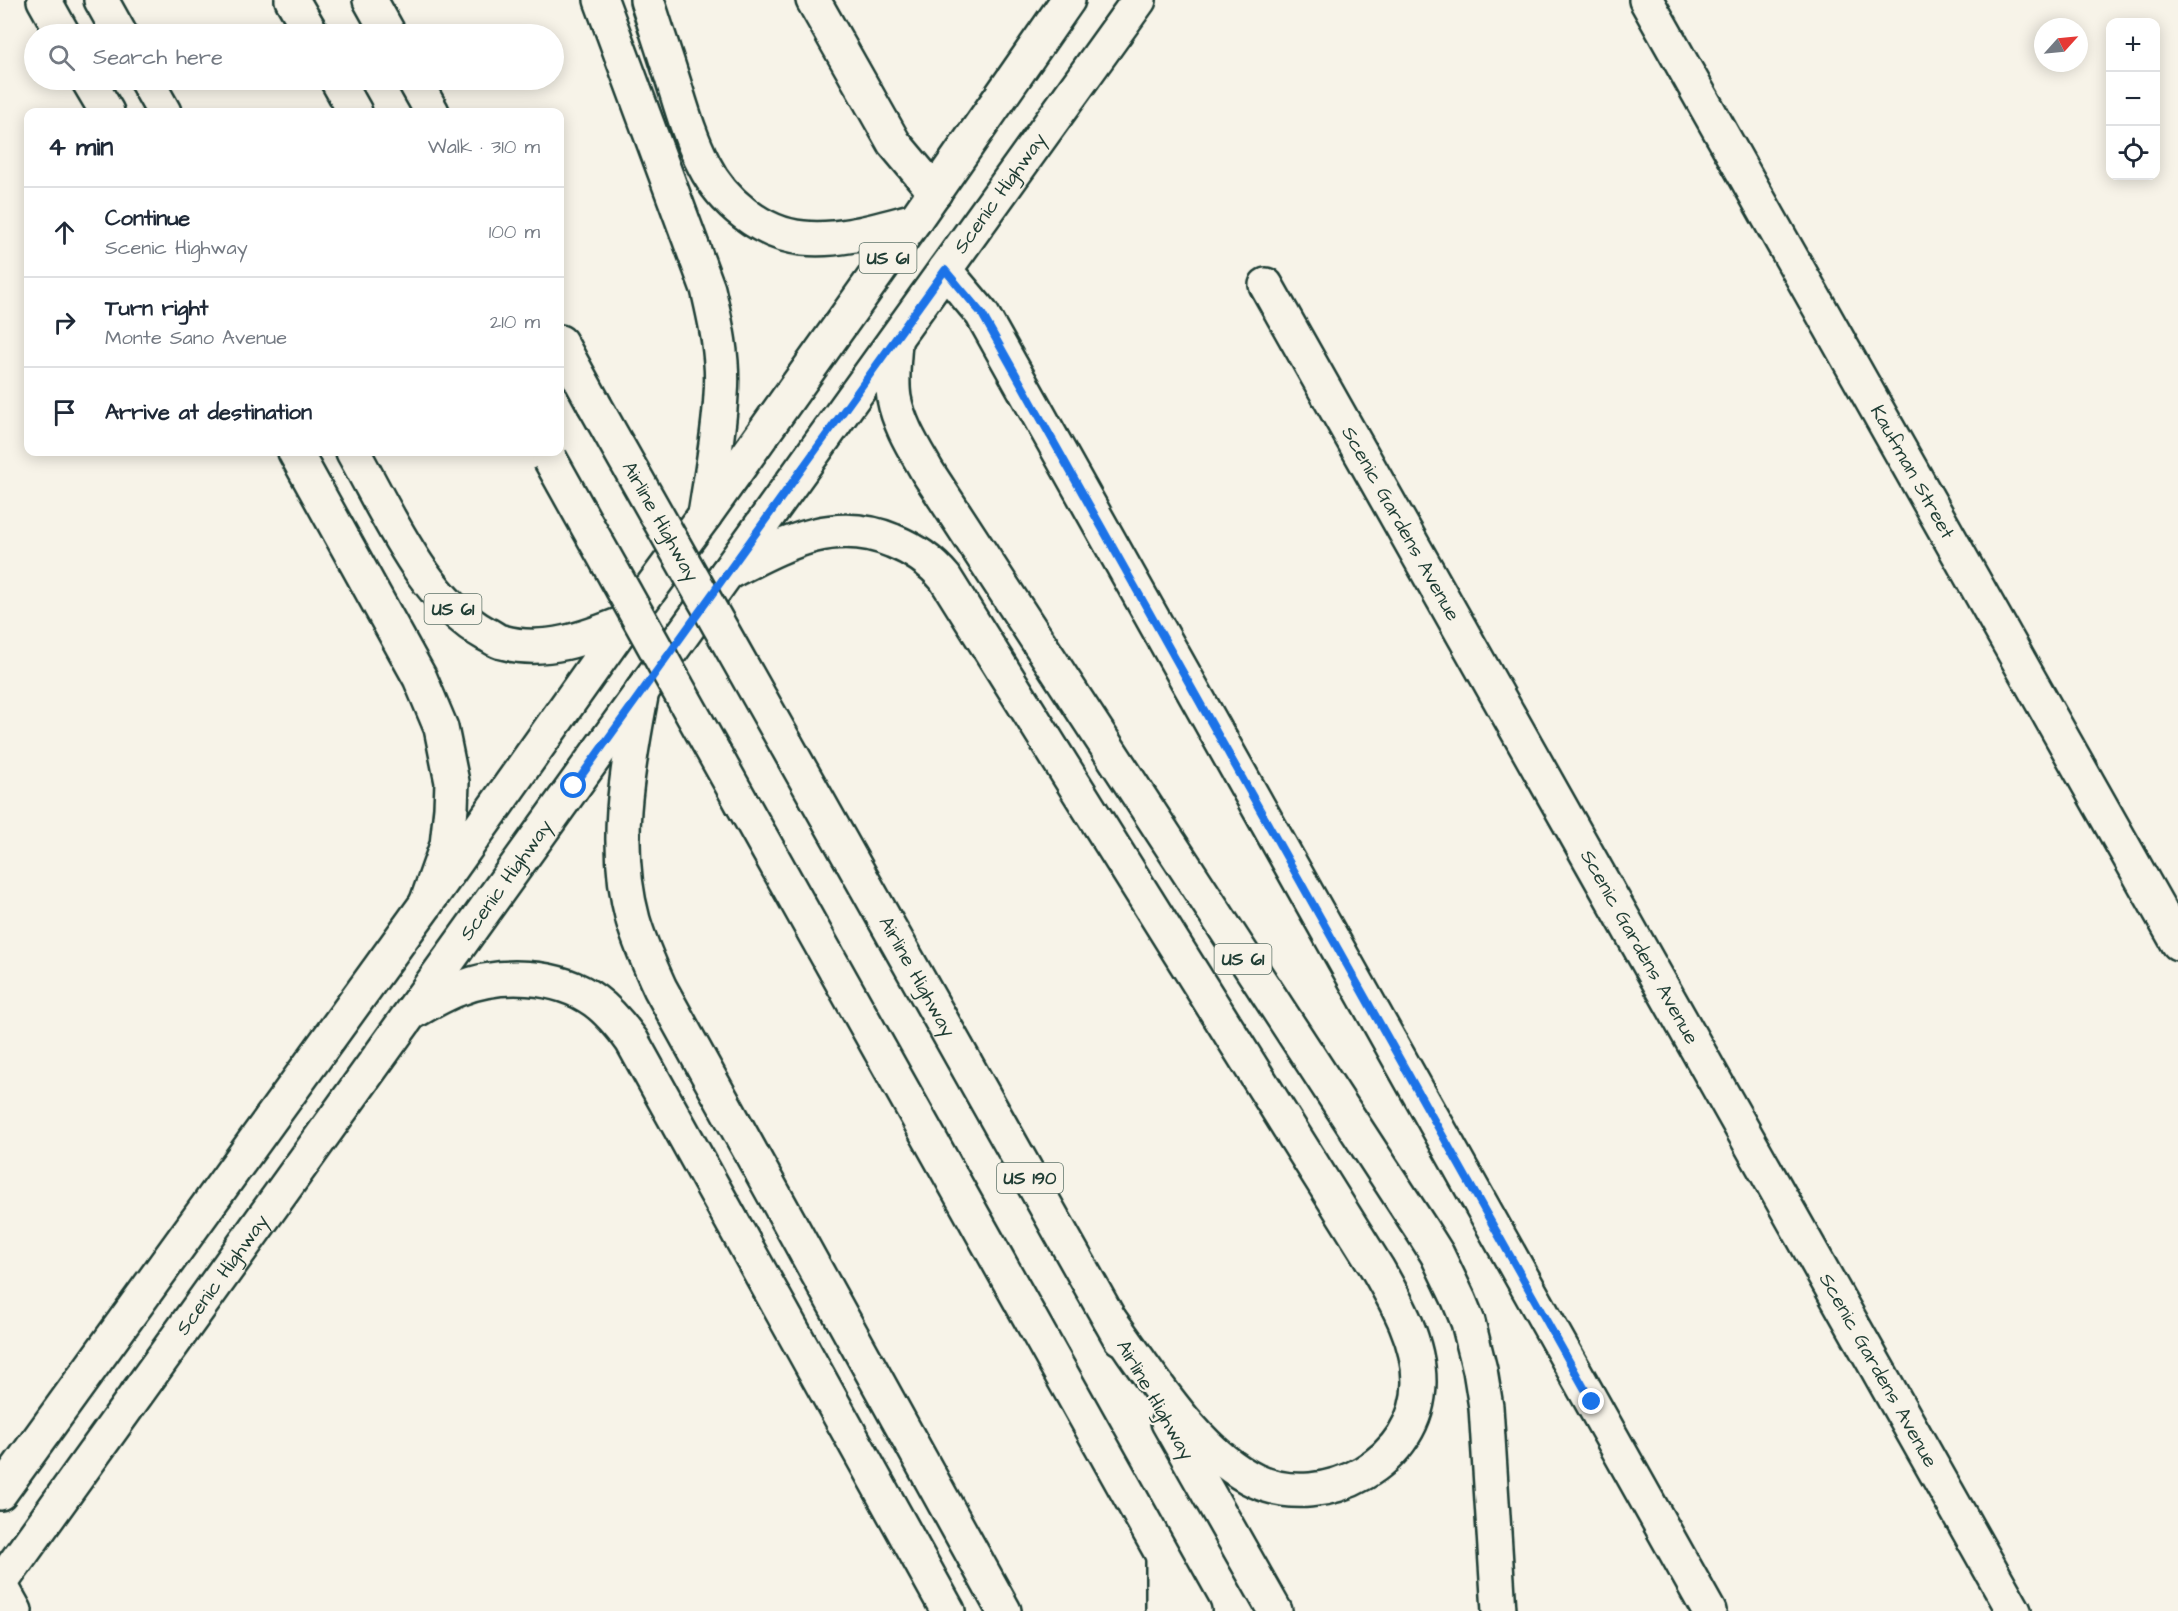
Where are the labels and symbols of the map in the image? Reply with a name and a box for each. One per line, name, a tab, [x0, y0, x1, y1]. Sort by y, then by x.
north arrow	[2034, 18, 2088, 72]
street label: Scenic Highway	[947, 127, 1054, 259]
road number: US 61	[860, 243, 916, 273]
street label: Kaufman Street	[1863, 400, 1961, 544]
street label: Scenic Gardens Avenue	[1335, 421, 1467, 626]
street label: Airline Highway	[615, 456, 706, 588]
road number: US 61	[424, 594, 482, 624]
route start	[560, 772, 586, 798]
street label: Scenic Highway	[453, 814, 560, 946]
street label: Scenic Gardens Avenue	[1573, 845, 1706, 1049]
street label: Airline Highway	[872, 911, 962, 1043]
road number: US 61	[1214, 944, 1272, 974]
road number: US 190	[997, 1163, 1063, 1193]
street label: Scenic Highway	[169, 1209, 276, 1341]
street label: Scenic Gardens Avenue	[1812, 1268, 1944, 1473]
street label: Airline Highway	[1108, 1335, 1201, 1466]
route end	[1578, 1388, 1604, 1414]

